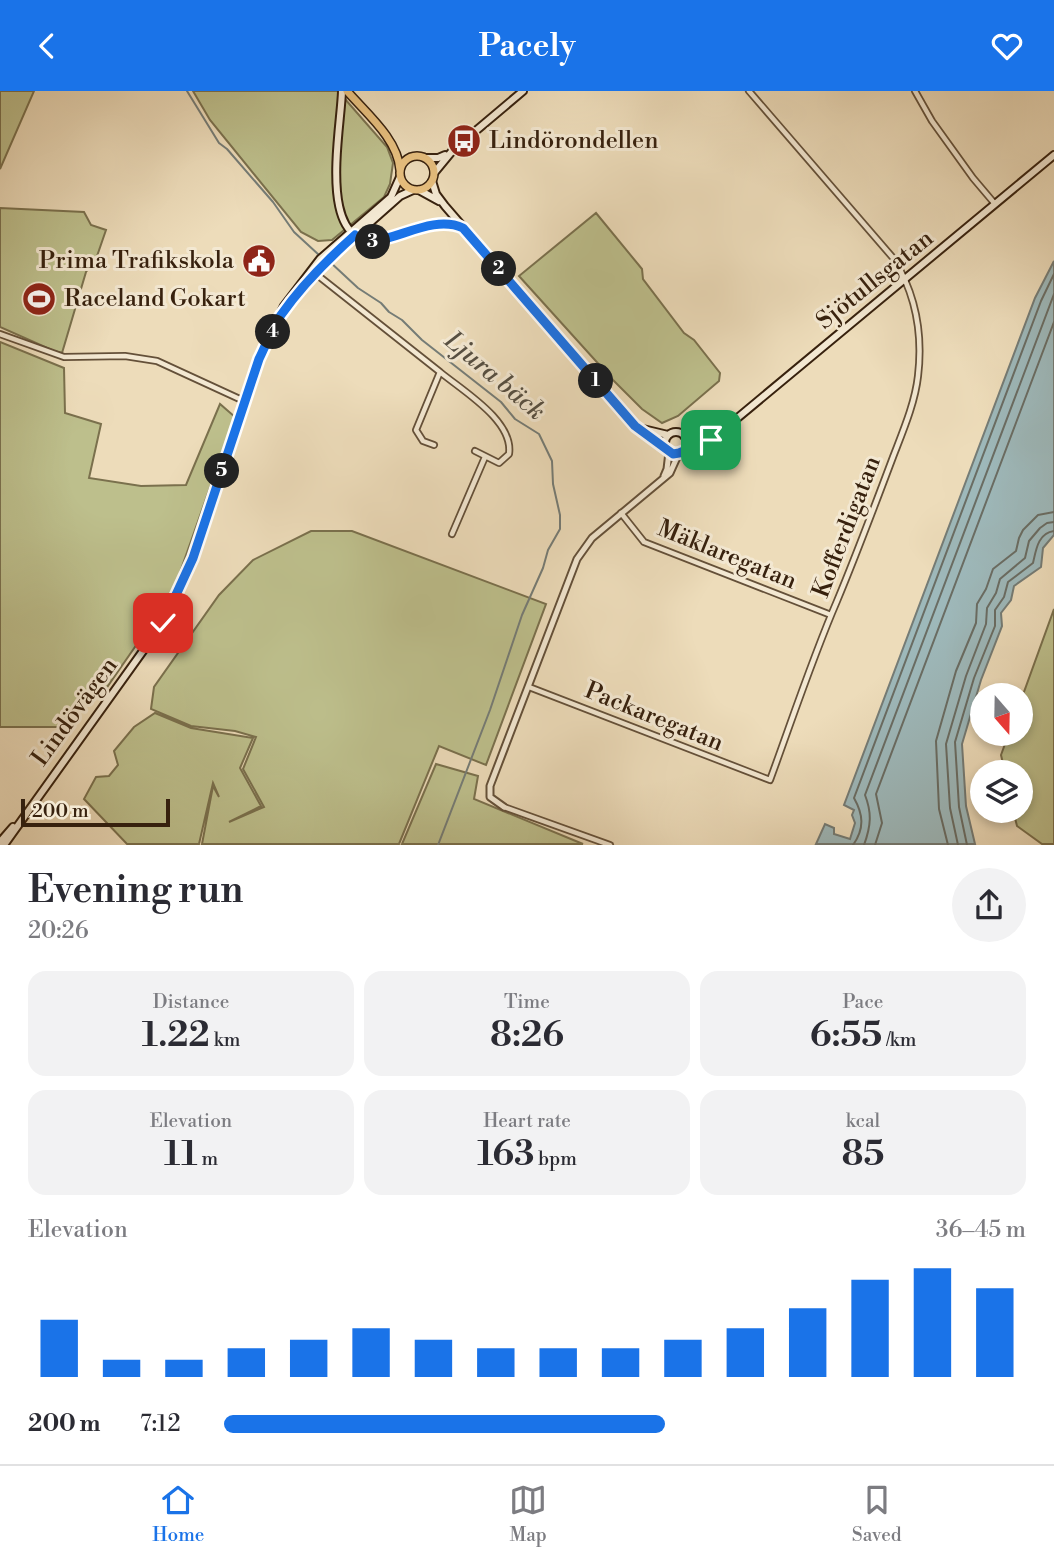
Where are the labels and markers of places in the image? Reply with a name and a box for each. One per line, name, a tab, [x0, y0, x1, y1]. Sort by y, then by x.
bus stop icon: Lindörondellen	[445, 122, 483, 160]
place label: Lindörondellen	[489, 126, 659, 156]
pin: 3	[356, 225, 390, 259]
public building icon: Prima Trafikskola	[240, 242, 278, 280]
place label: Prima Trafikskola	[39, 246, 235, 276]
pin: 2	[482, 251, 516, 287]
sports icon: Raceland Gokart	[20, 280, 58, 318]
place label: Raceland Gokart	[64, 284, 246, 314]
pin: 4	[256, 315, 290, 349]
pin: 1	[578, 363, 614, 399]
pin	[681, 410, 741, 470]
pin: 5	[204, 453, 240, 489]
pin	[133, 593, 193, 653]

